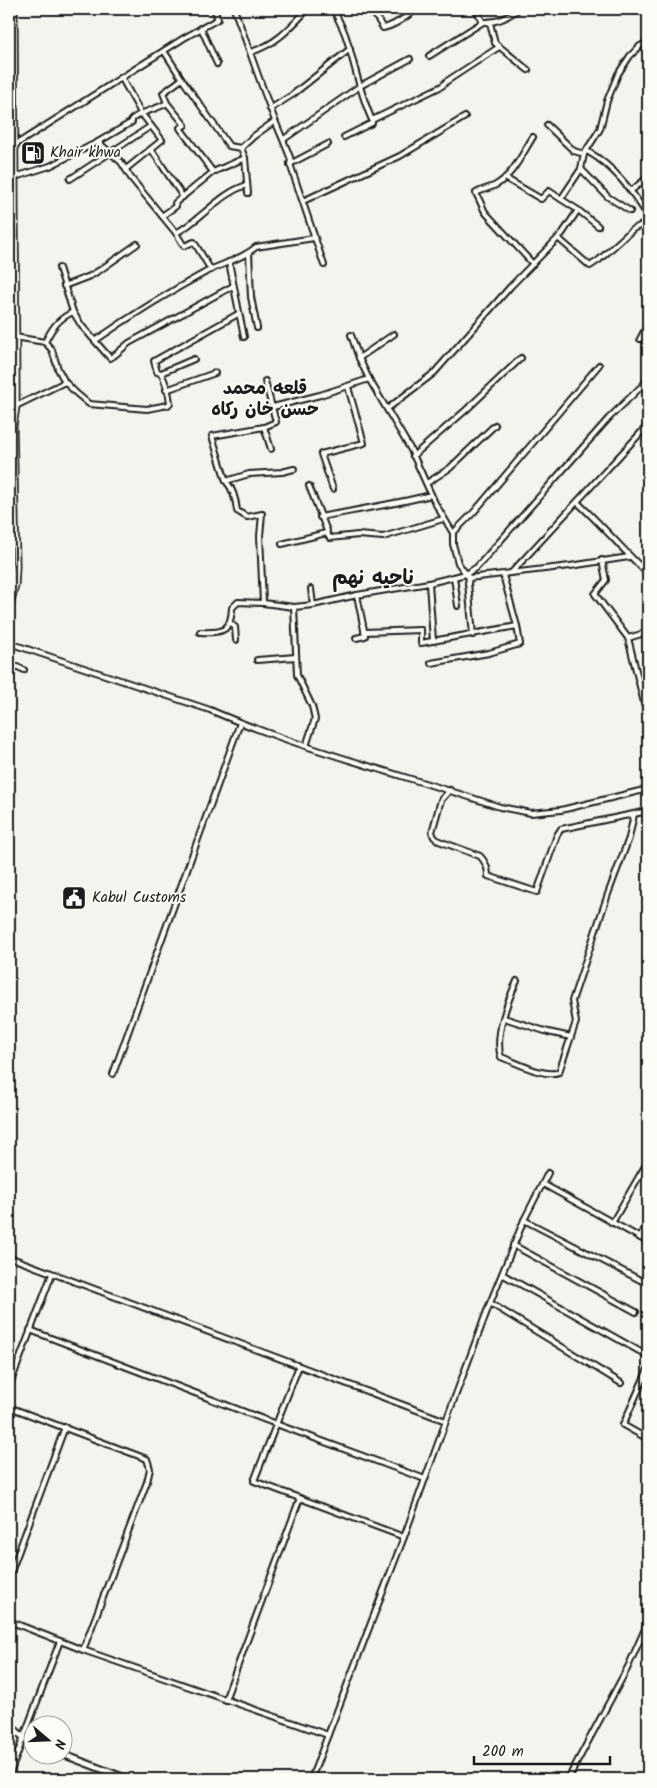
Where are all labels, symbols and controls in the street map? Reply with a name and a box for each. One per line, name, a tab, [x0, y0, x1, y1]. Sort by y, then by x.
fuel station icon: Khair khwa	[20, 140, 46, 166]
place label: Khair khwa	[50, 141, 121, 165]
district label: قلعه محمد حسن خان رکاه	[211, 375, 319, 425]
district label: ناحیه نهم	[332, 563, 414, 595]
public building icon: Kabul Customs	[61, 885, 87, 911]
place label: Kabul Customs	[92, 886, 187, 910]
north arrow	[22, 1716, 72, 1766]
scale bar	[474, 1733, 611, 1765]
text: N	[47, 1736, 71, 1752]
text: 200 m	[482, 1740, 524, 1764]

